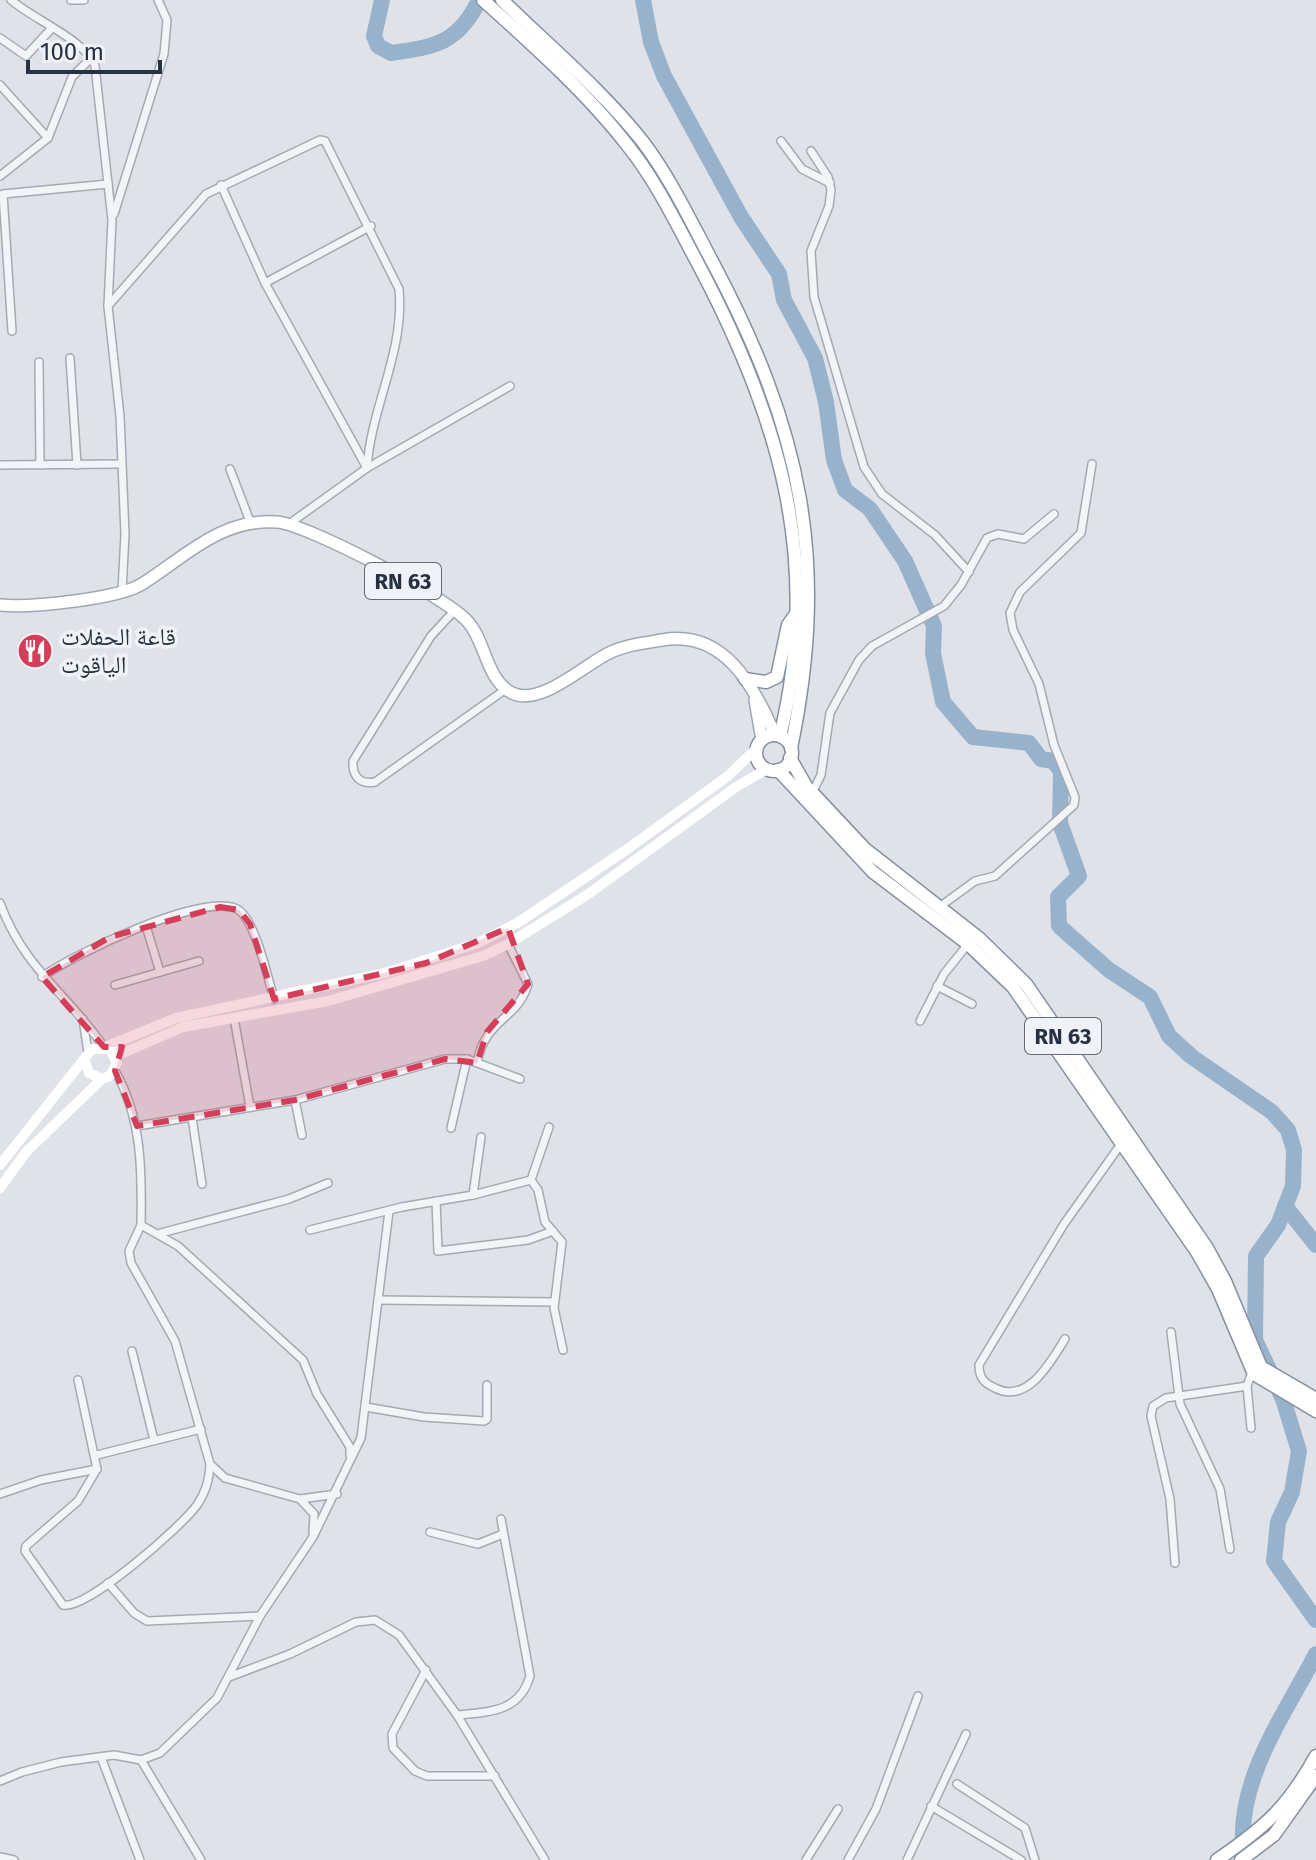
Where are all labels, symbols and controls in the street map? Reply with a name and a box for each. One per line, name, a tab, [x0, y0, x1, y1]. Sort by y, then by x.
scale bar	[28, 24, 160, 74]
text: 100 m	[40, 38, 104, 66]
road number: RN 63	[365, 563, 441, 599]
place label: قاعة الحفلات الياقوت	[61, 623, 176, 679]
restaurant icon: قاعة الحفلات الياقوت	[16, 632, 54, 670]
road number: RN 63	[1025, 1018, 1101, 1054]

